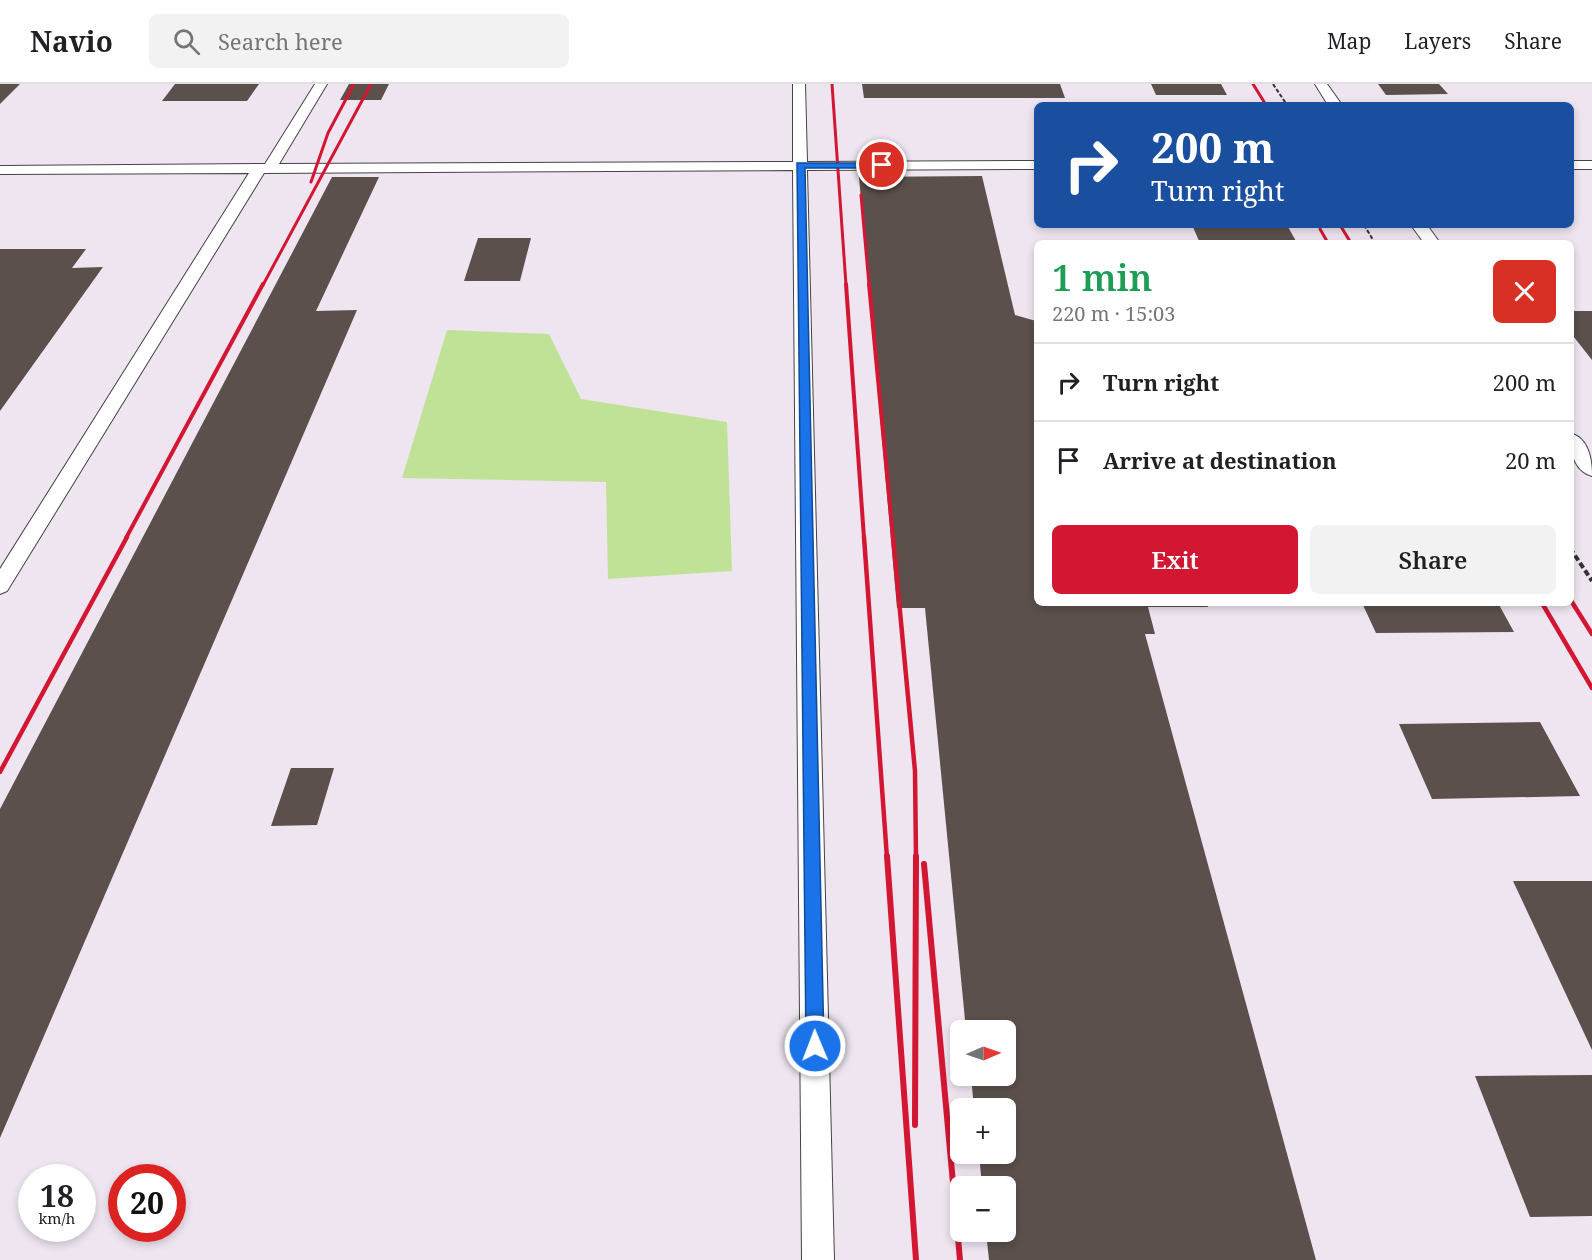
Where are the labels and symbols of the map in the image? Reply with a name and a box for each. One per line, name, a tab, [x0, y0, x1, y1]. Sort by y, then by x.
pin	[856, 139, 907, 190]
position arrow	[783, 1014, 847, 1078]
north arrow	[950, 1020, 1016, 1086]
speed limit sign: 20	[108, 1164, 186, 1242]

